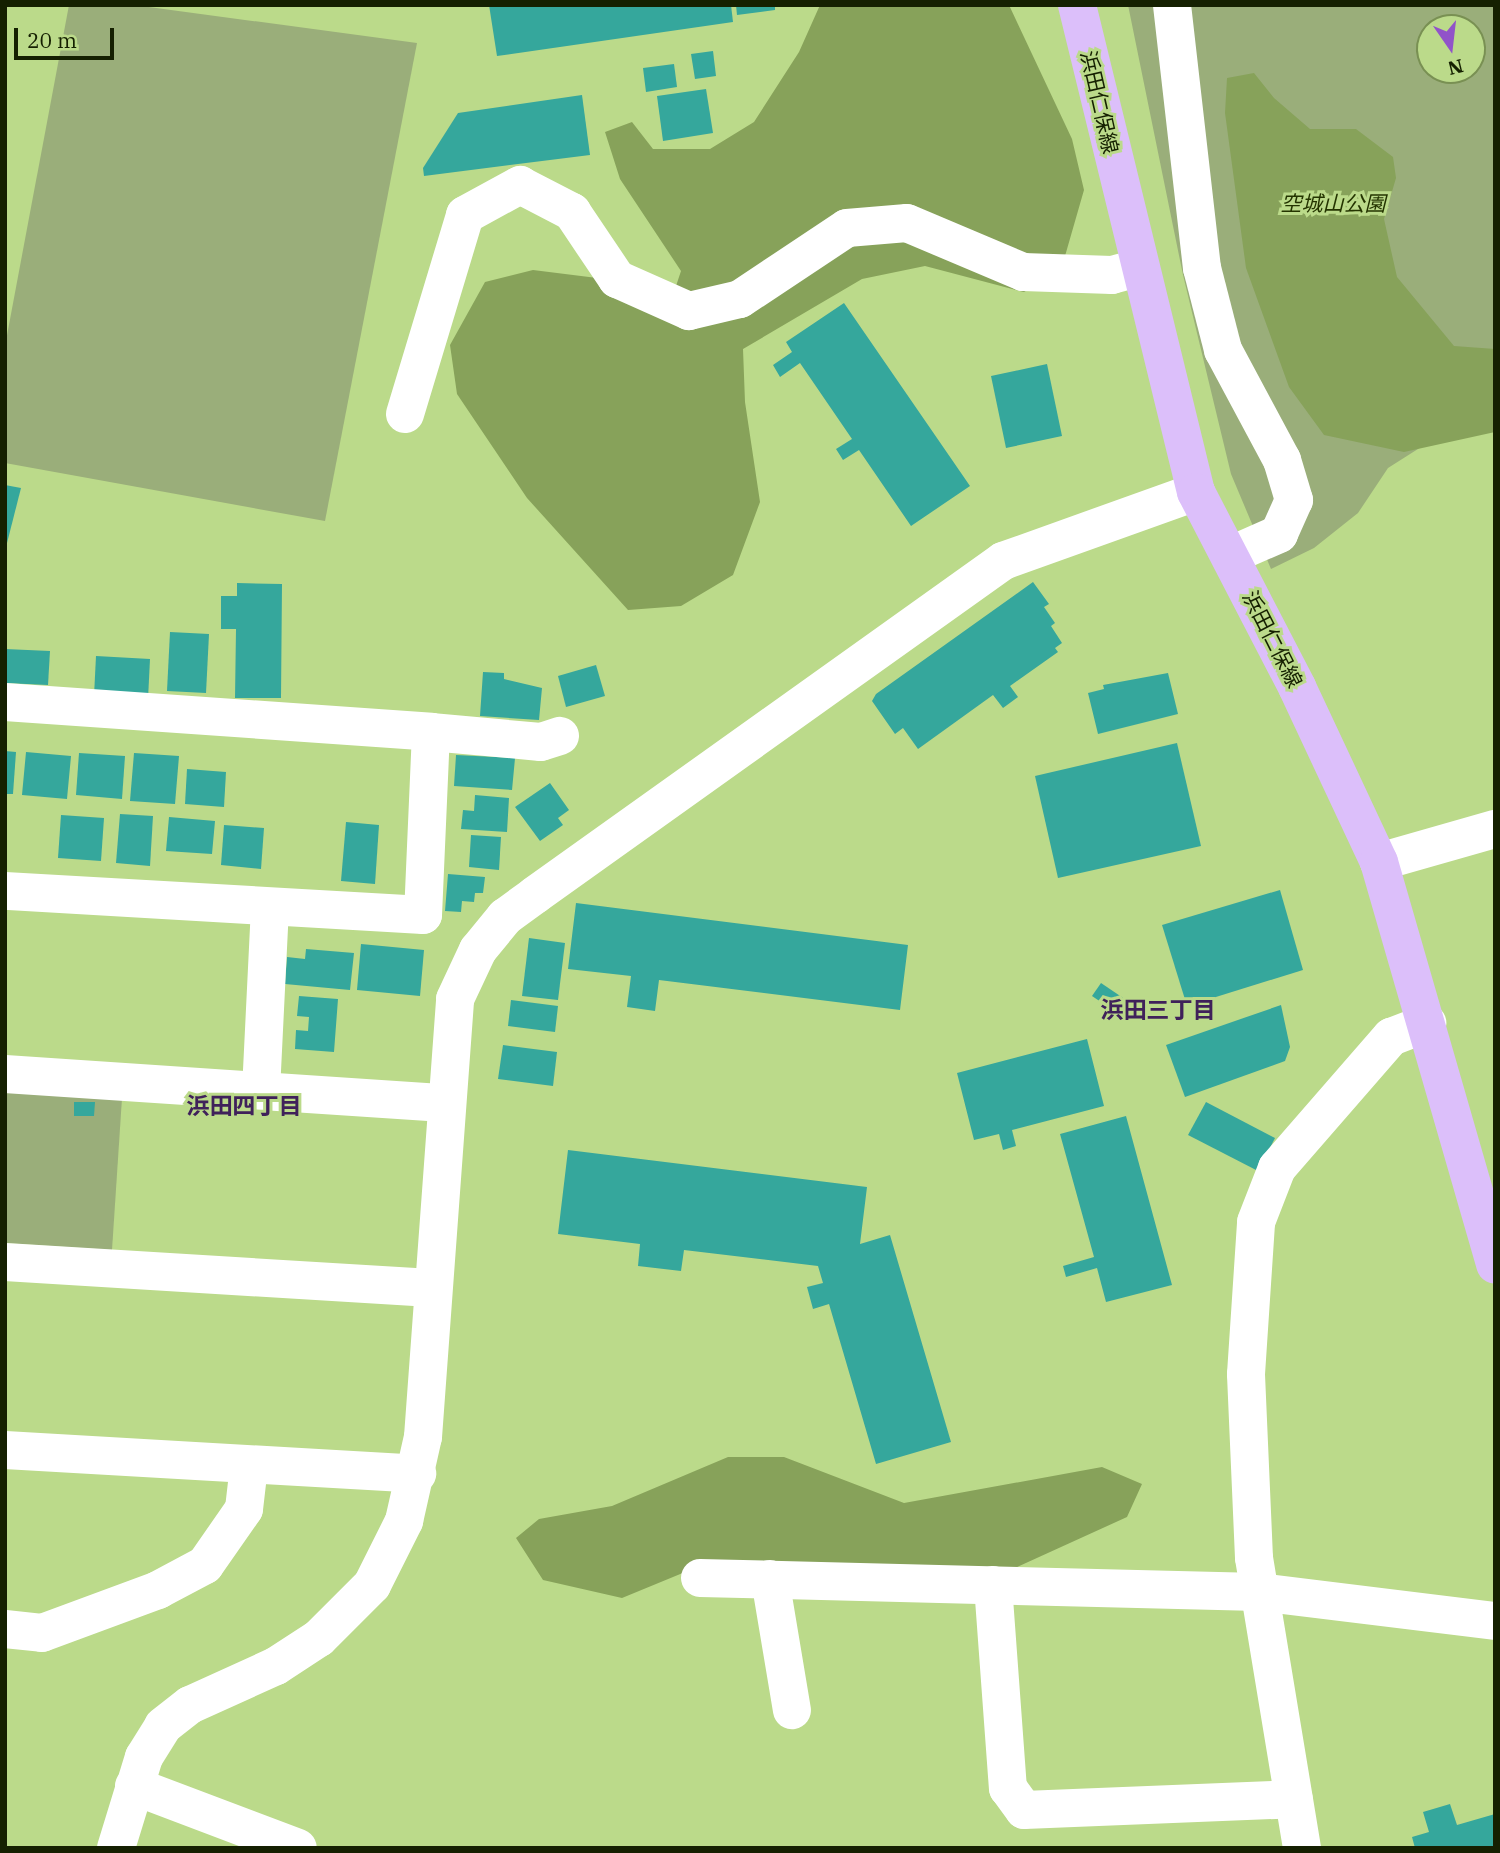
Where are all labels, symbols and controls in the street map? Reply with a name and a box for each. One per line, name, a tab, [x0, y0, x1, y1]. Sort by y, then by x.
scale bar	[18, 14, 117, 58]
north arrow	[1416, 14, 1486, 84]
text: 20 m	[27, 26, 77, 54]
street label: 浜田仁保線	[1076, 48, 1124, 156]
text: N	[1445, 54, 1466, 81]
park label: 空城山公園	[1281, 190, 1385, 216]
street label: 浜田仁保線	[1238, 587, 1308, 691]
district label: 浜田三丁目	[1101, 995, 1215, 1023]
district label: 浜田四丁目	[187, 1091, 301, 1119]

